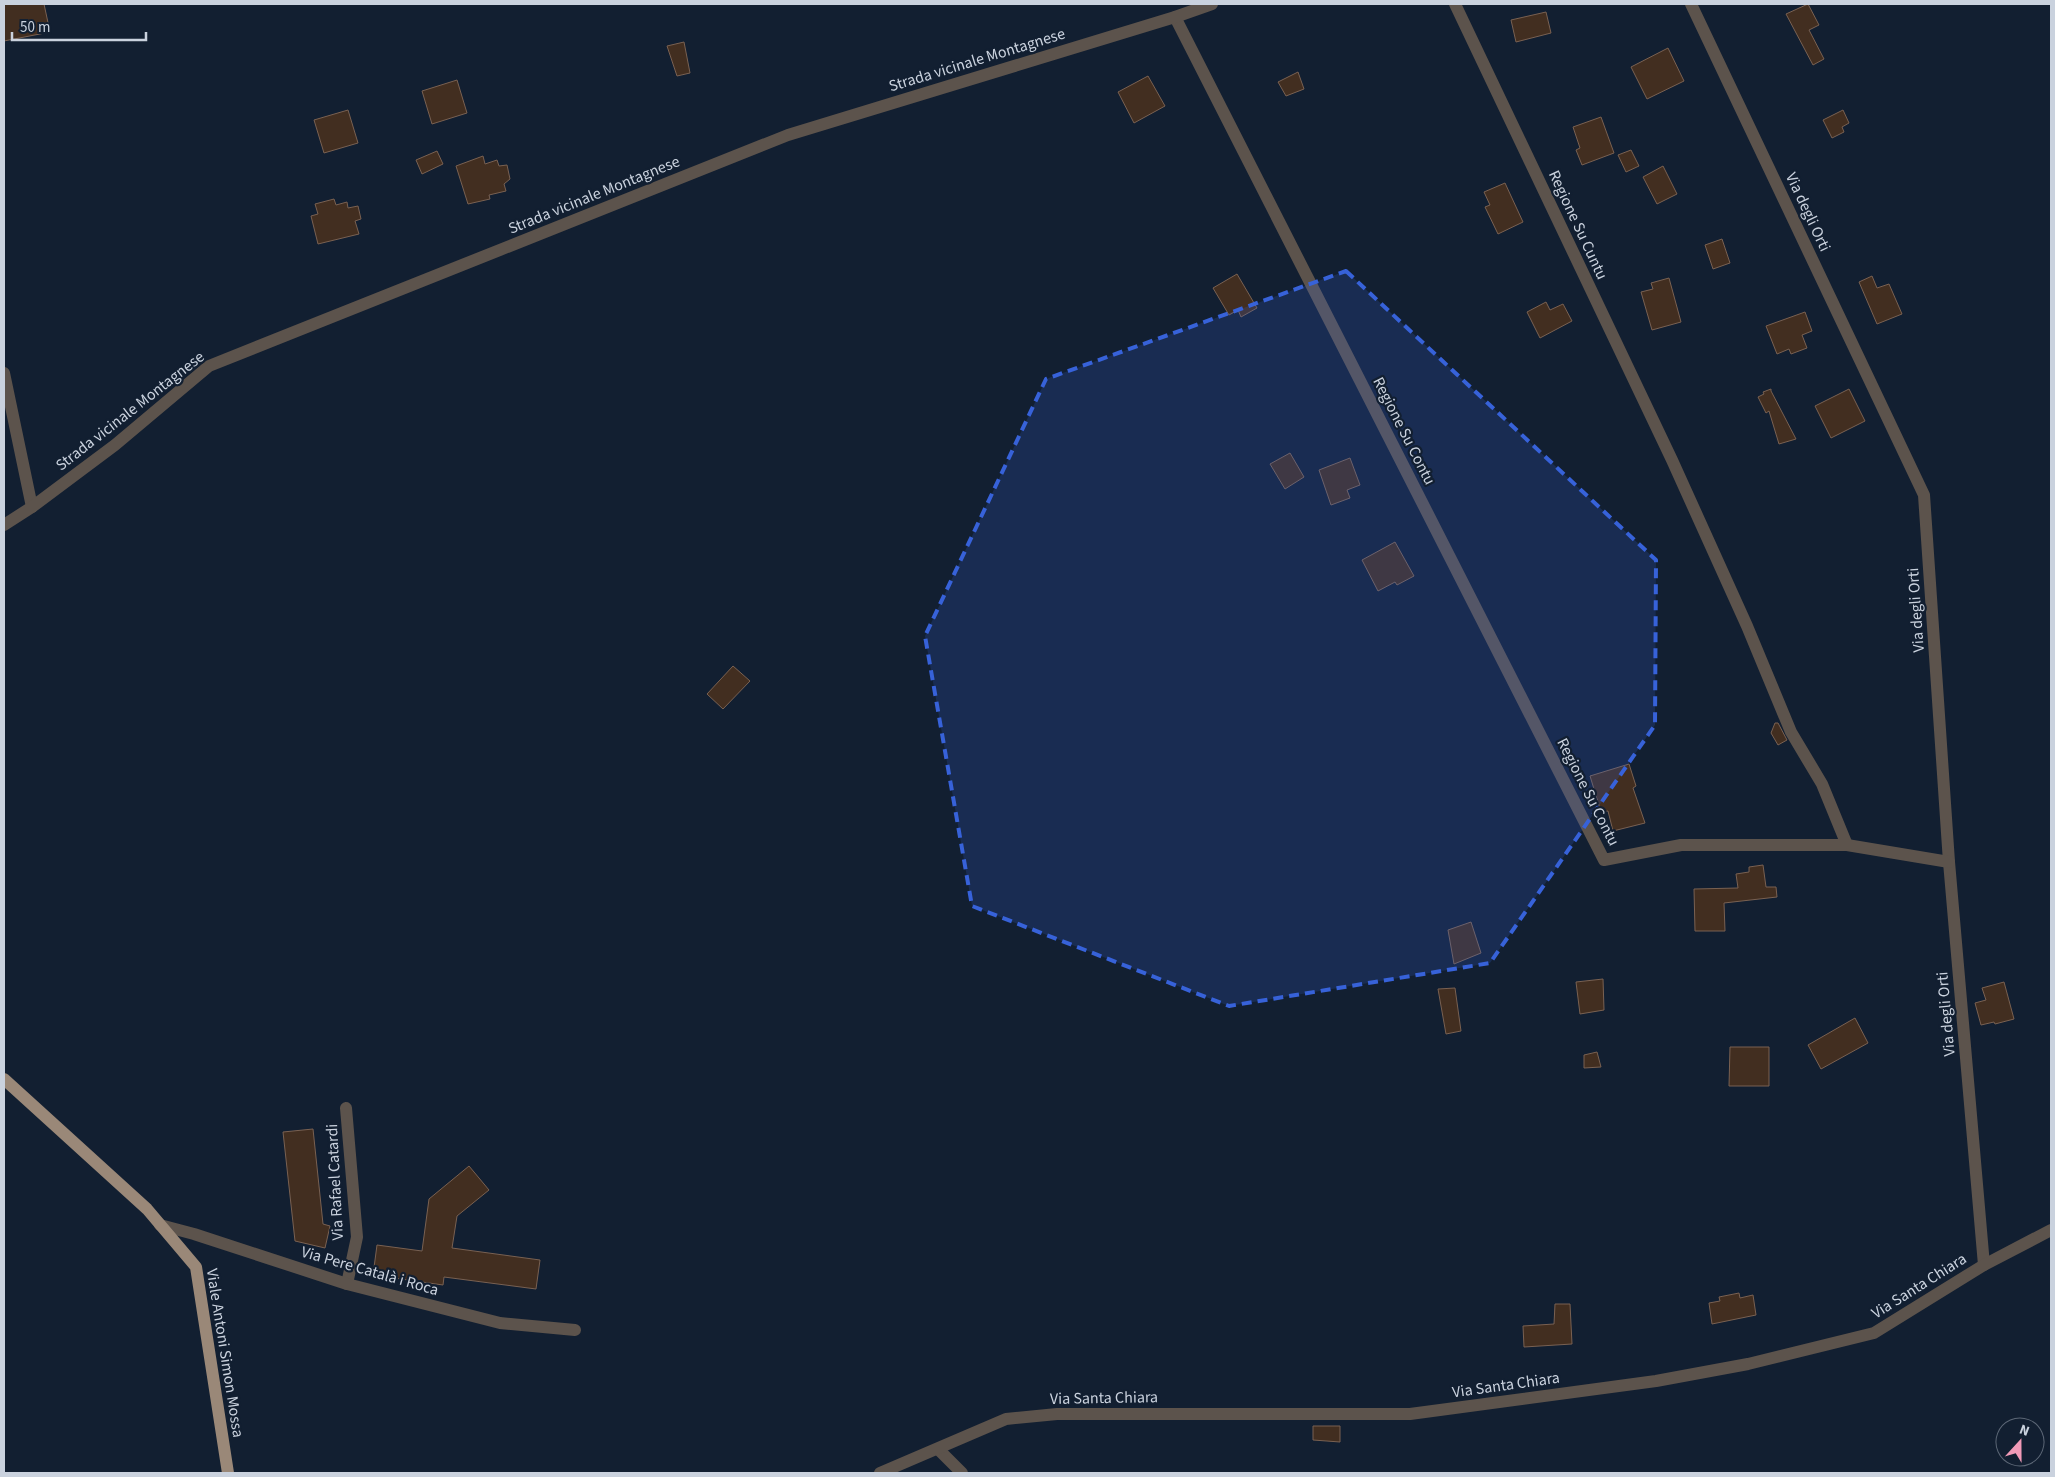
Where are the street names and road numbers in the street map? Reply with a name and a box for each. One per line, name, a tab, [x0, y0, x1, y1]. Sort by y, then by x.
street label: Strada vicinale Montagnese	[886, 23, 1068, 97]
street label: Strada vicinale Montagnese	[505, 150, 683, 240]
street label: Regione Su Cuntu	[1543, 167, 1613, 283]
street label: Via degli Orti	[1780, 169, 1836, 255]
street label: Strada vicinale Montagnese	[51, 346, 209, 476]
street label: Regione Su Contu	[1367, 373, 1441, 489]
street label: Via degli Orti	[1902, 567, 1930, 653]
street label: Regione Su Contu	[1551, 734, 1625, 850]
street label: Via degli Orti	[1931, 971, 1961, 1057]
street label: Via Rafael Catardi	[321, 1123, 349, 1241]
street label: Via Pere Català i Roca	[299, 1241, 441, 1301]
street label: Via Santa Chiara	[1867, 1248, 1971, 1324]
street label: Viale Antoni Simon Mossa	[201, 1267, 249, 1439]
street label: Via Santa Chiara	[1451, 1367, 1561, 1403]
street label: Via Santa Chiara	[1050, 1386, 1158, 1410]

